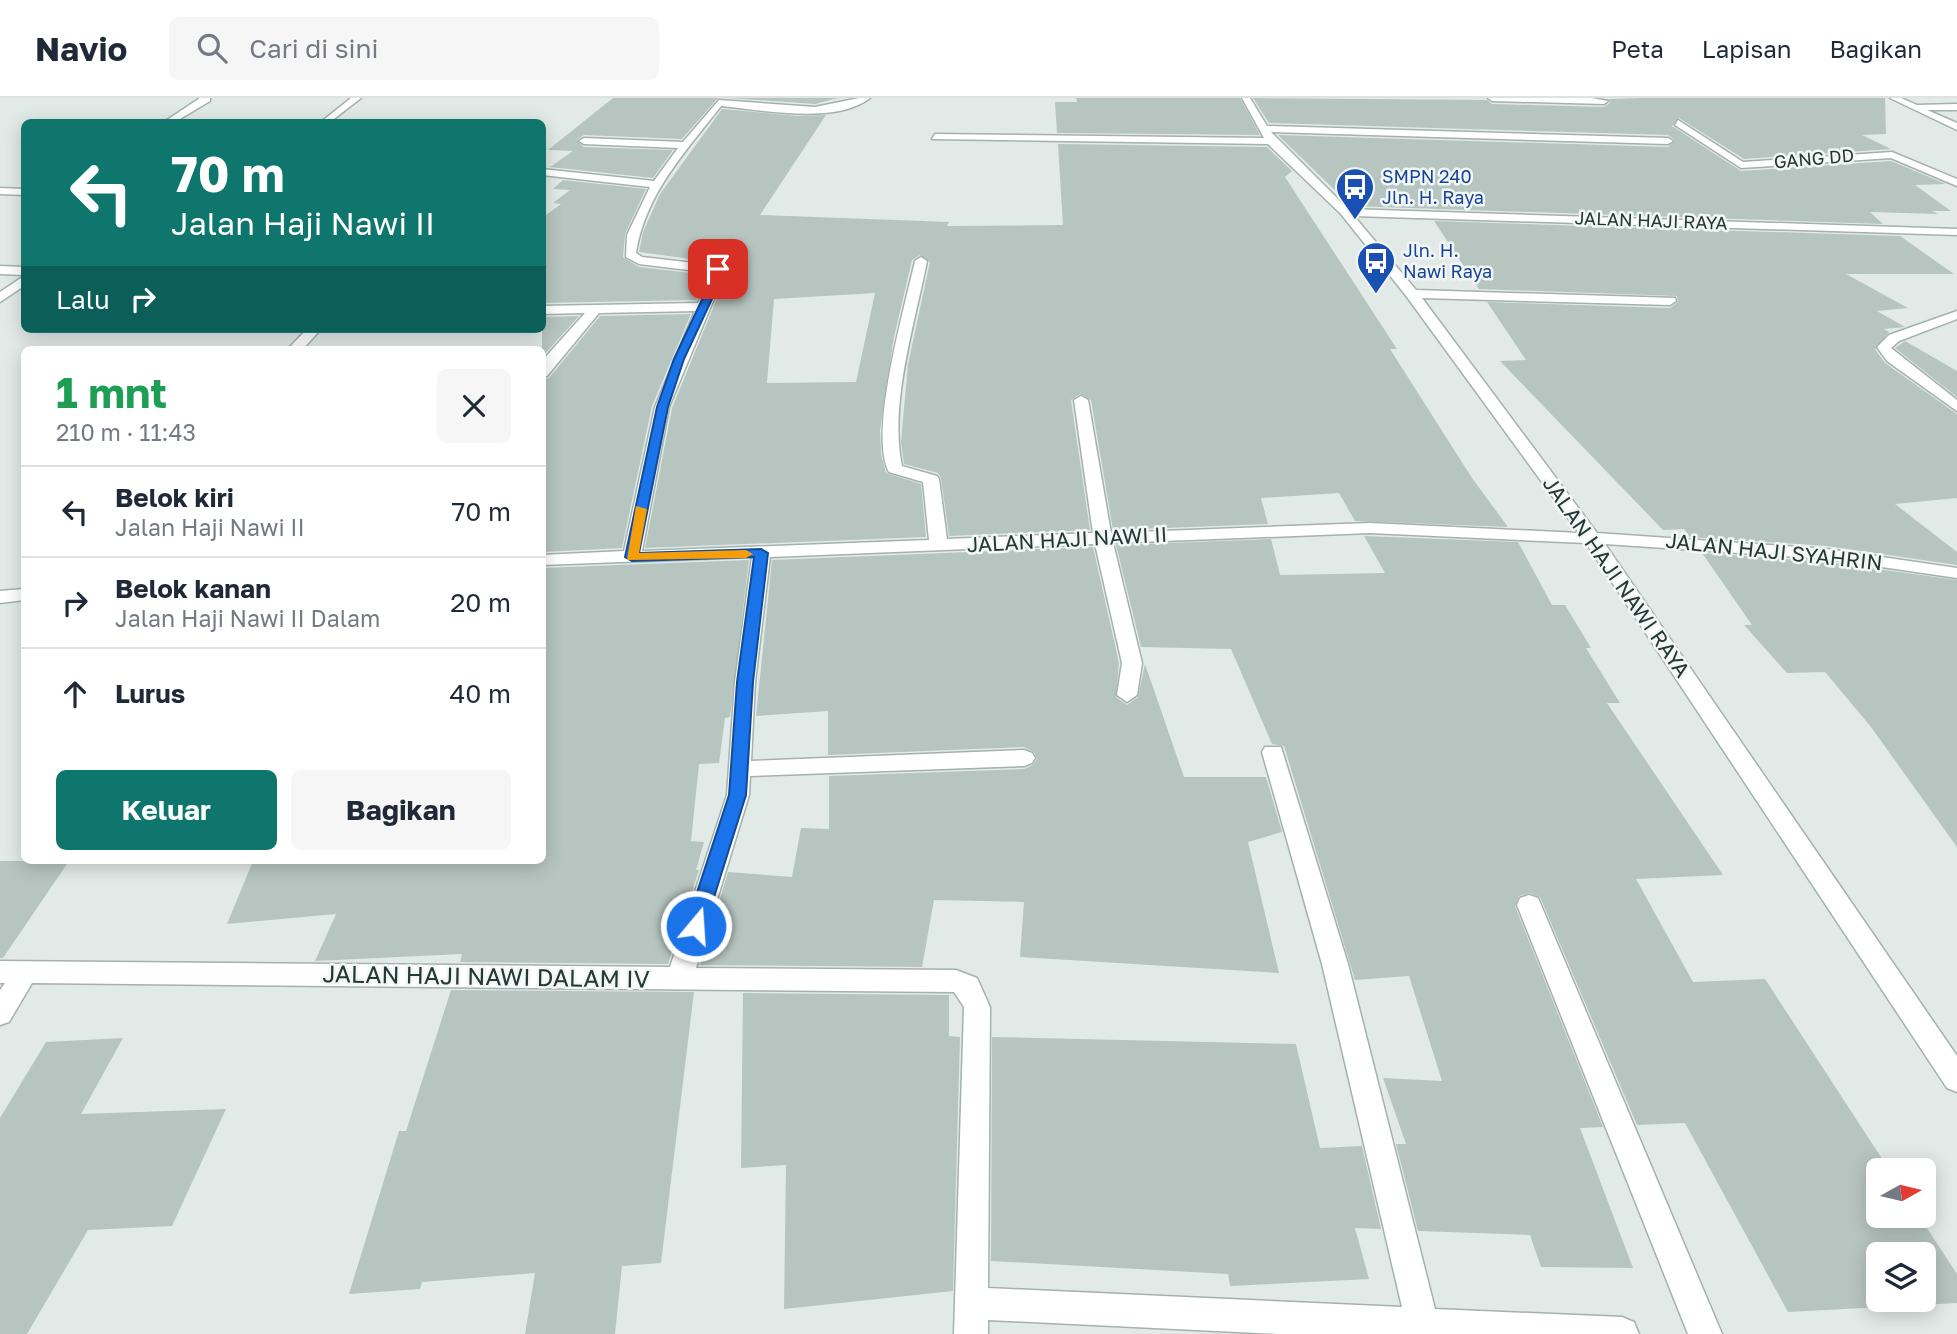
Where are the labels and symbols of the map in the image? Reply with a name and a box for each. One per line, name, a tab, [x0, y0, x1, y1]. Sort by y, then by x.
street label: GANG DD	[1773, 144, 1855, 172]
place label: SMPN 240 Jln. H. Raya	[1382, 165, 1484, 208]
bus stop icon: SMPN 240 Jln. H. Raya	[1334, 166, 1376, 221]
street label: JALAN HAJI RAYA	[1574, 206, 1728, 234]
pin	[688, 239, 748, 299]
place label: Jln. H. Nawi Raya	[1403, 239, 1492, 282]
bus stop icon: Jln. H. Nawi Raya	[1355, 240, 1397, 295]
street label: JALAN HAJI NAWI RAYA	[1538, 471, 1696, 682]
street label: JALAN HAJI NAWI II	[966, 521, 1168, 557]
street label: JALAN HAJI SYAHRIN	[1664, 527, 1884, 575]
position arrow	[659, 889, 733, 963]
street label: JALAN HAJI NAWI DALAM IV	[322, 958, 650, 993]
north arrow	[1866, 1158, 1936, 1228]

